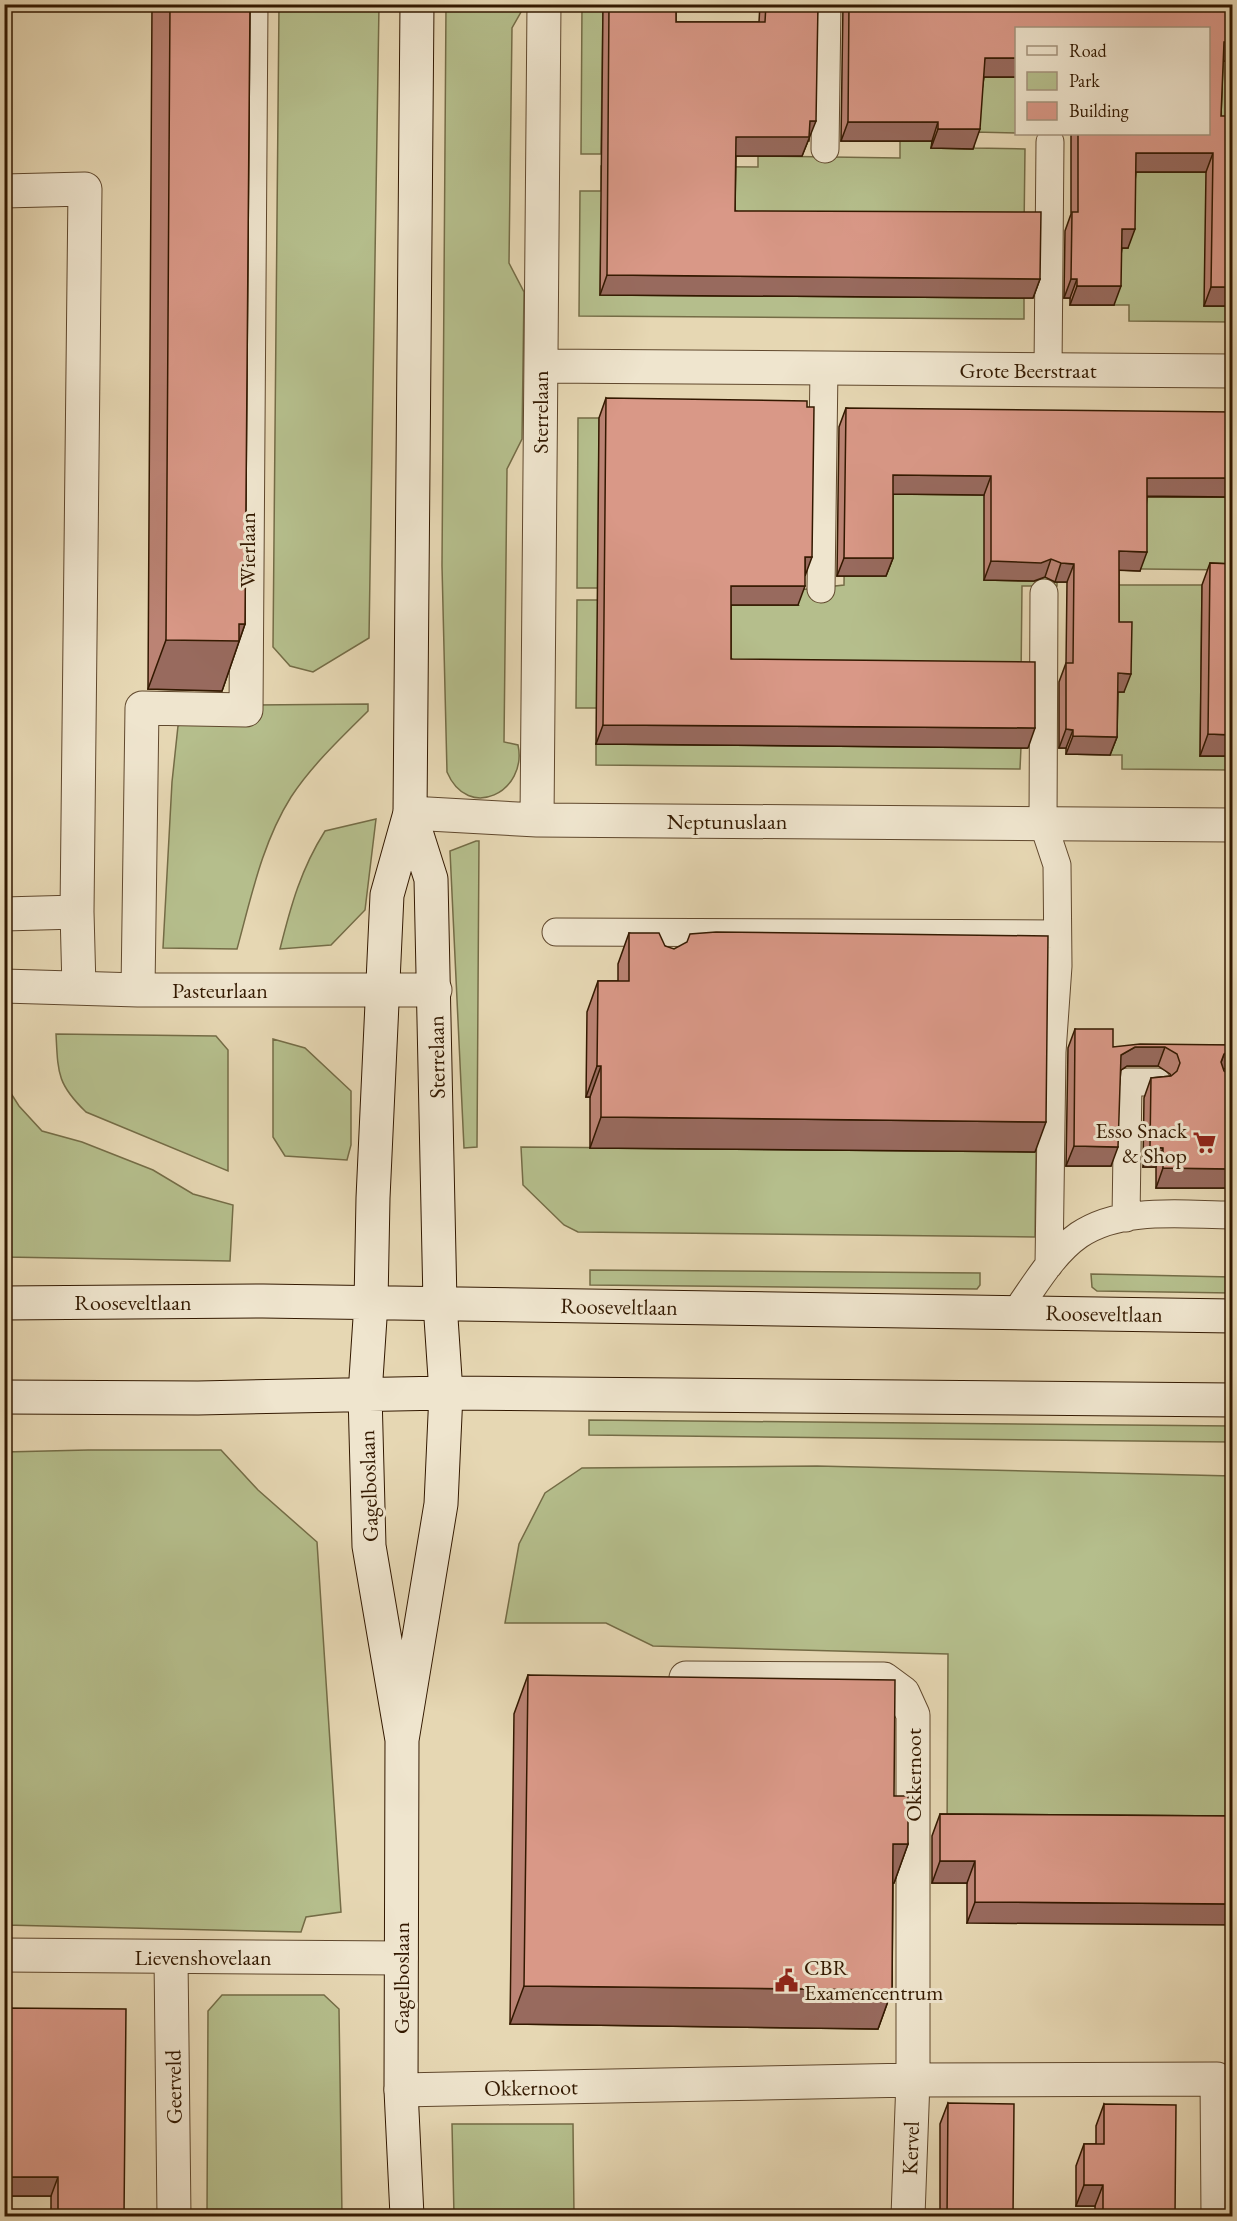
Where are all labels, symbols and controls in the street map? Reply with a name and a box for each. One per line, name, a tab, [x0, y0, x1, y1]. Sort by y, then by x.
legend	[1015, 27, 1210, 135]
text: Road	[1069, 39, 1108, 62]
text: Park	[1069, 69, 1100, 92]
text: Building	[1069, 99, 1129, 122]
street label: Grote Beerstraat	[959, 356, 1097, 385]
street label: Sterrelaan	[526, 370, 555, 454]
street label: Wierlaan	[233, 512, 262, 588]
street label: Neptunuslaan	[667, 807, 788, 836]
street label: Pasteurlaan	[172, 976, 268, 1005]
street label: Sterrelaan	[421, 1015, 452, 1099]
place label: Esso Snack & Shop	[1095, 1116, 1188, 1170]
supermarket icon: Esso Snack & Shop	[1192, 1130, 1218, 1156]
street label: Rooseveltlaan	[74, 1288, 192, 1317]
street label: Rooseveltlaan	[560, 1291, 678, 1322]
street label: Rooseveltlaan	[1045, 1298, 1163, 1329]
street label: Gagelboslaan	[352, 1429, 385, 1542]
street label: Okkernoot	[899, 1728, 928, 1822]
street label: Gagelboslaan	[387, 1922, 416, 2034]
street label: Lievenshovelaan	[134, 1943, 272, 1972]
place label: CBR Examencentrum	[804, 1953, 943, 2007]
public building icon: CBR Examencentrum	[773, 1967, 799, 1993]
street label: Geerveld	[158, 2049, 189, 2124]
street label: Okkernoot	[484, 2072, 578, 2103]
street label: Kervel	[895, 2121, 926, 2175]

